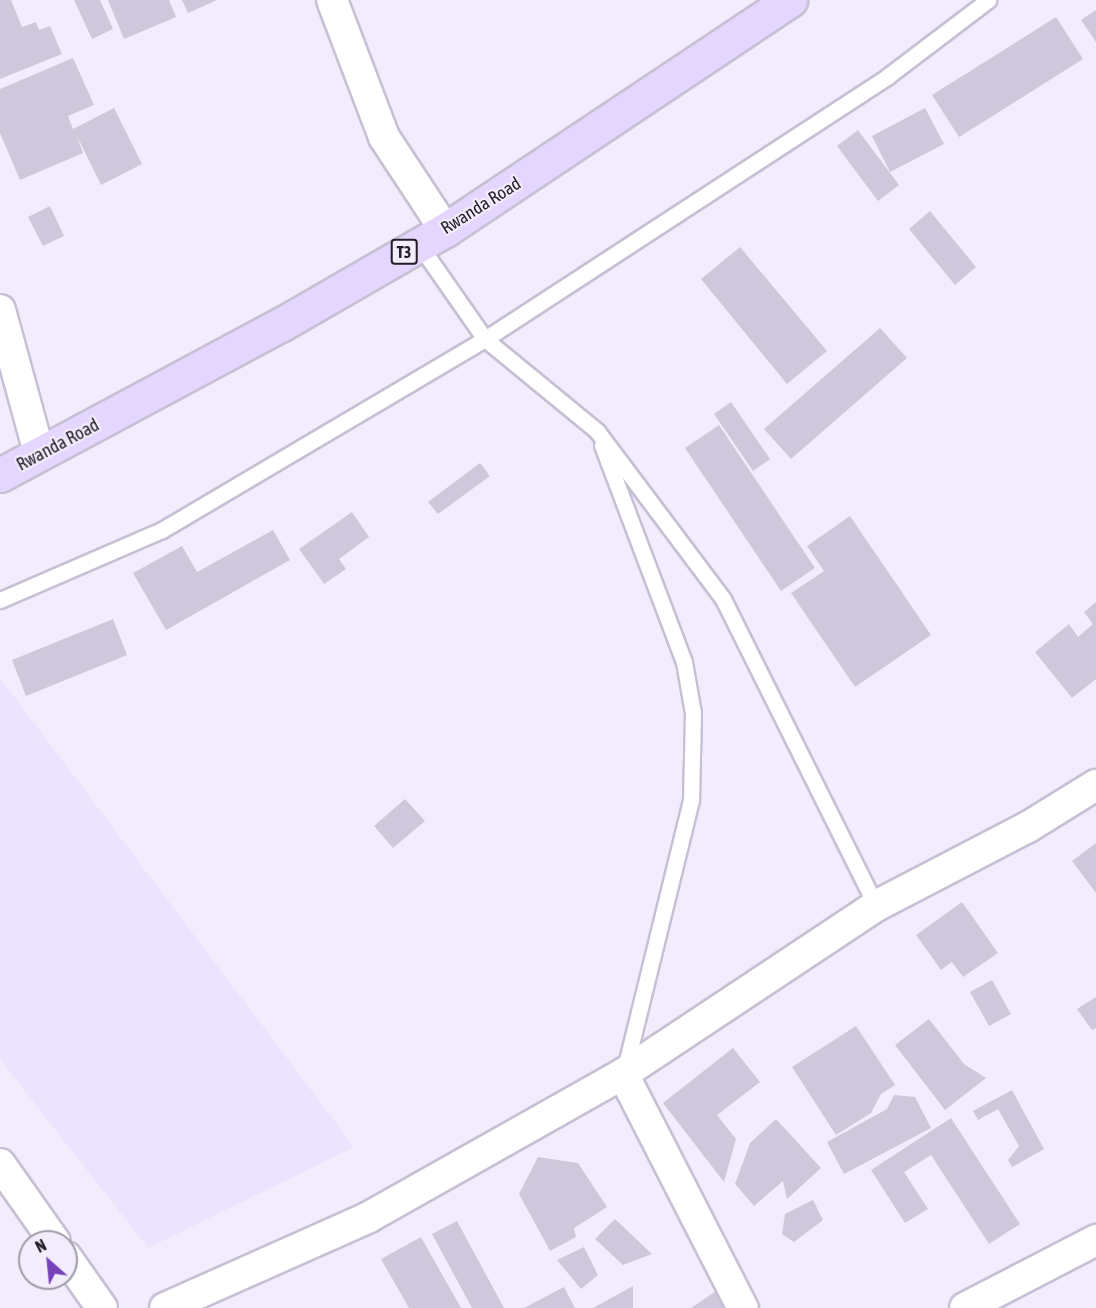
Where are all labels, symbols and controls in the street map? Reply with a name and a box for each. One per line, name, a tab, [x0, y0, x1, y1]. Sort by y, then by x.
street label: Rwanda Road	[437, 173, 525, 239]
road number: T3	[390, 239, 418, 265]
street label: Rwanda Road	[13, 414, 103, 476]
north arrow	[18, 1230, 78, 1290]
text: N	[32, 1236, 49, 1256]

